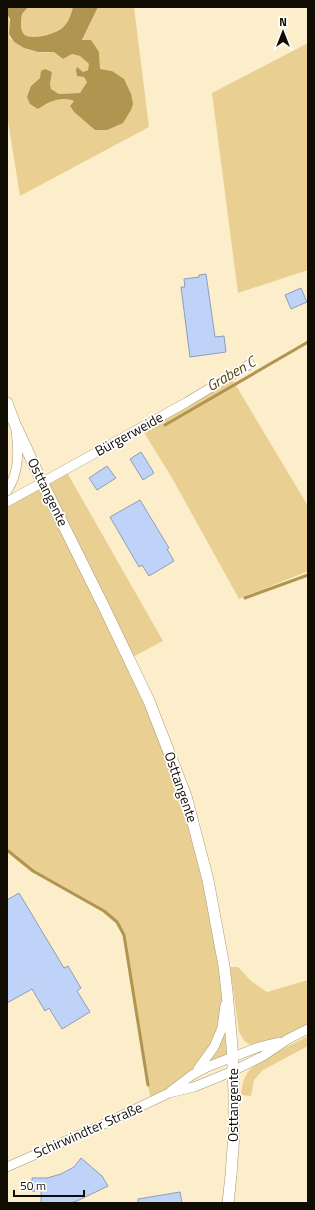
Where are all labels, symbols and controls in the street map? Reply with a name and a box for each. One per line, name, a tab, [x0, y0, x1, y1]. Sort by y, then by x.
north arrow	[263, 12, 303, 52]
text: N	[279, 14, 287, 30]
water label: Graben C	[202, 349, 262, 397]
street label: Bürgerweide	[91, 406, 167, 461]
street label: Osttangente	[23, 454, 74, 530]
street label: Osttangente	[160, 749, 203, 825]
street label: Osttangente	[222, 1068, 243, 1142]
street label: Schirwindter Straße	[30, 1096, 146, 1163]
scale bar	[14, 1172, 84, 1198]
text: 50 m	[20, 1176, 46, 1195]

